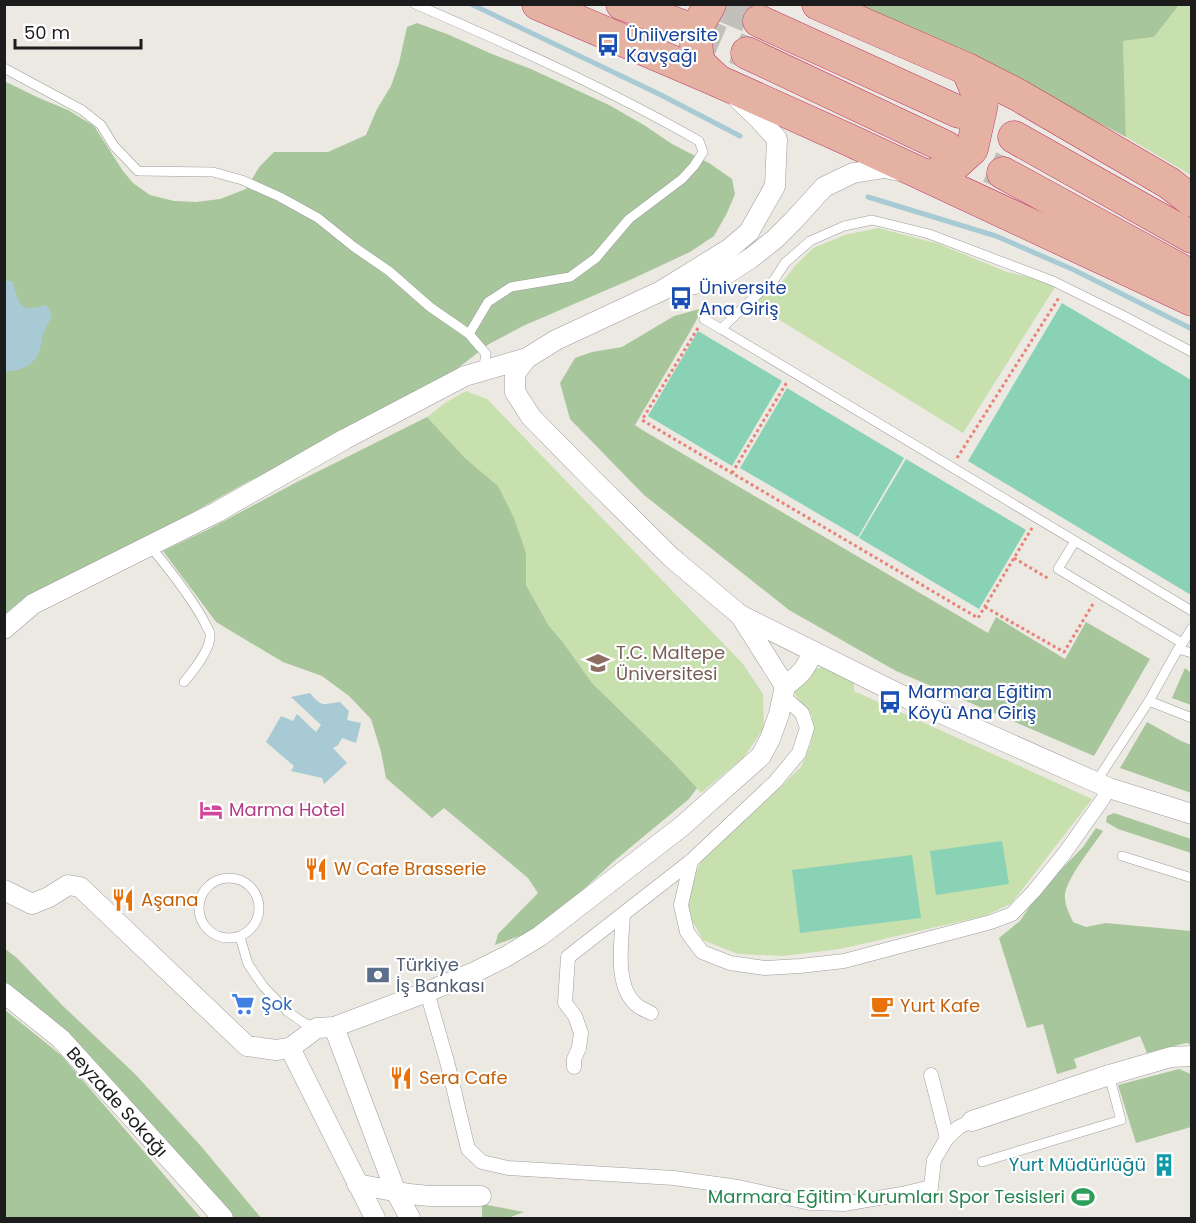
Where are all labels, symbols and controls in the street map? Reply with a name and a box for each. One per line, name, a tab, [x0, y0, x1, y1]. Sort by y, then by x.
scale bar	[15, 12, 141, 50]
text: 50 m	[24, 20, 70, 45]
place label: Üniiversite Kavşağı	[626, 22, 718, 68]
bus stop icon: Üniiversite Kavşağı	[595, 32, 621, 58]
place label: Üniversite Ana Giriş	[699, 275, 787, 321]
bus stop icon: Üniversite Ana Giriş	[668, 285, 694, 311]
place label: T.C. Maltepe Üniversitesi	[616, 640, 725, 686]
school or university icon: T.C. Maltepe Üniversitesi	[585, 650, 611, 676]
place label: Marmara Eğitim Köyü Ana Giriş	[908, 679, 1052, 725]
bus stop icon: Marmara Eğitim Köyü Ana Giriş	[877, 689, 903, 715]
hotel icon: Marma Hotel	[198, 797, 224, 823]
place label: Marma Hotel	[229, 797, 345, 822]
restaurant icon: W Cafe Brasserie	[303, 856, 329, 882]
place label: W Cafe Brasserie	[334, 856, 487, 881]
restaurant icon: Aşana	[110, 887, 136, 913]
place label: Aşana	[141, 887, 198, 912]
place label: Türkiye İş Bankası	[396, 952, 485, 998]
bank icon: Türkiye İş Bankası	[365, 962, 391, 988]
supermarket icon: Şok	[230, 991, 256, 1017]
place label: Şok	[261, 991, 293, 1016]
cafe icon: Yurt Kafe	[869, 993, 895, 1019]
place label: Yurt Kafe	[900, 993, 980, 1018]
street label: Beyzade Sokağı	[61, 1041, 174, 1162]
restaurant icon: Sera Cafe	[388, 1065, 414, 1091]
place label: Sera Cafe	[419, 1065, 508, 1090]
place label: Yurt Müdürlüğü	[1009, 1152, 1146, 1177]
building icon: Yurt Müdürlüğü	[1151, 1152, 1177, 1178]
place label: Marmara Eğitim Kurumları Spor Tesisleri	[708, 1184, 1065, 1209]
sports icon: Marmara Eğitim Kurumları Spor Tesisleri	[1070, 1184, 1096, 1210]

